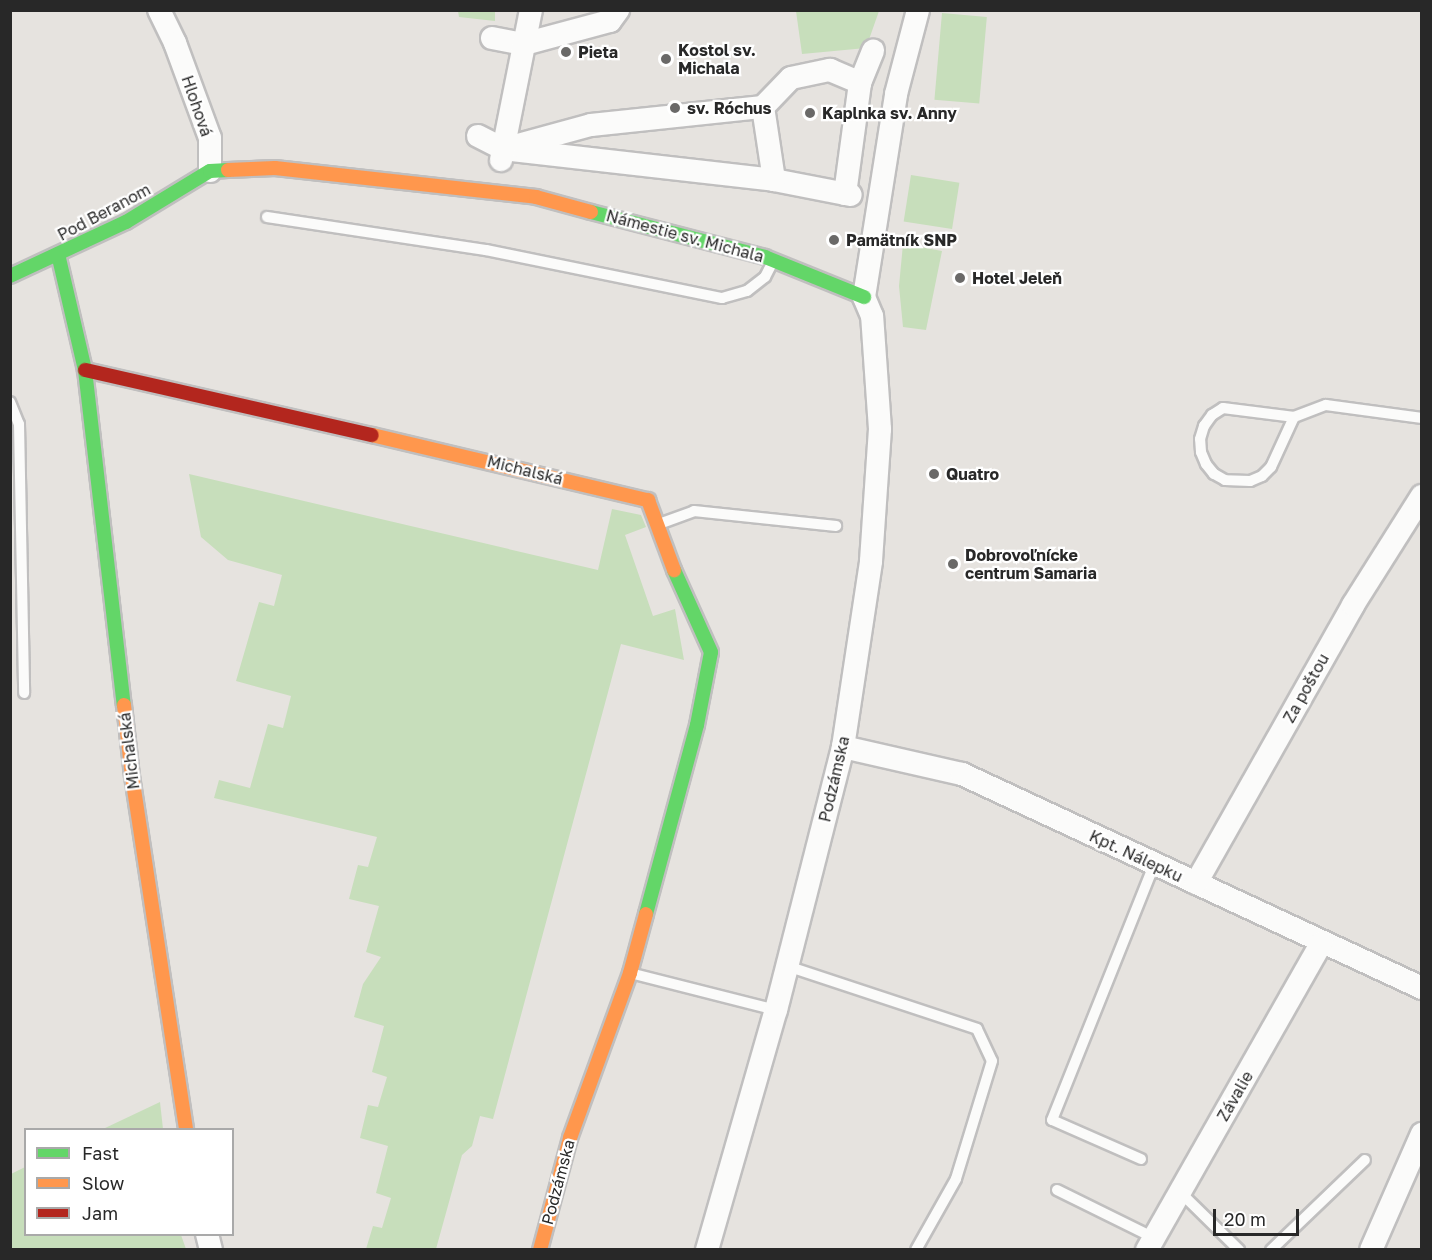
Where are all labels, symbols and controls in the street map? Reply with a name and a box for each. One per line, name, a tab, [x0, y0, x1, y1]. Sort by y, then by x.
place label: Kostol sv. Michala	[678, 40, 756, 78]
place label: Pieta	[578, 42, 618, 62]
marker: Pieta	[559, 45, 573, 59]
marker: Kostol sv. Michala	[659, 52, 673, 66]
street label: Hlohová	[178, 73, 216, 139]
place label: sv. Róchus	[687, 98, 772, 118]
marker: sv. Róchus	[668, 101, 682, 115]
place label: Kaplnka sv. Anny	[822, 103, 957, 123]
marker: Kaplnka sv. Anny	[803, 106, 817, 120]
street label: Pod Beranom	[54, 179, 154, 245]
street label: Námestie sv. Michala	[604, 206, 766, 266]
place label: Pamätník SNP	[846, 230, 957, 250]
marker: Pamätník SNP	[827, 233, 841, 247]
place label: Hotel Jeleň	[972, 268, 1062, 288]
marker: Hotel Jeleň	[953, 271, 967, 285]
street label: Michalská	[485, 451, 565, 489]
place label: Quatro	[946, 464, 999, 484]
marker: Quatro	[927, 467, 941, 481]
place label: Dobrovoľnícke centrum Samaria	[965, 545, 1097, 583]
marker: Dobrovoľnícke centrum Samaria	[946, 557, 960, 571]
street label: Za poštou	[1279, 650, 1333, 726]
street label: Michalská	[115, 712, 143, 790]
street label: Podzámska	[815, 734, 853, 824]
street label: Kpt. Nálepku	[1086, 826, 1186, 886]
street label: Závalie	[1213, 1068, 1257, 1124]
legend	[24, 1128, 234, 1236]
street label: Podzámska	[537, 1137, 579, 1227]
text: Fast	[82, 1142, 119, 1164]
text: Slow	[82, 1172, 124, 1194]
scale bar	[1216, 1197, 1302, 1235]
text: Jam	[82, 1202, 118, 1224]
text: 20 m	[1224, 1208, 1266, 1230]

